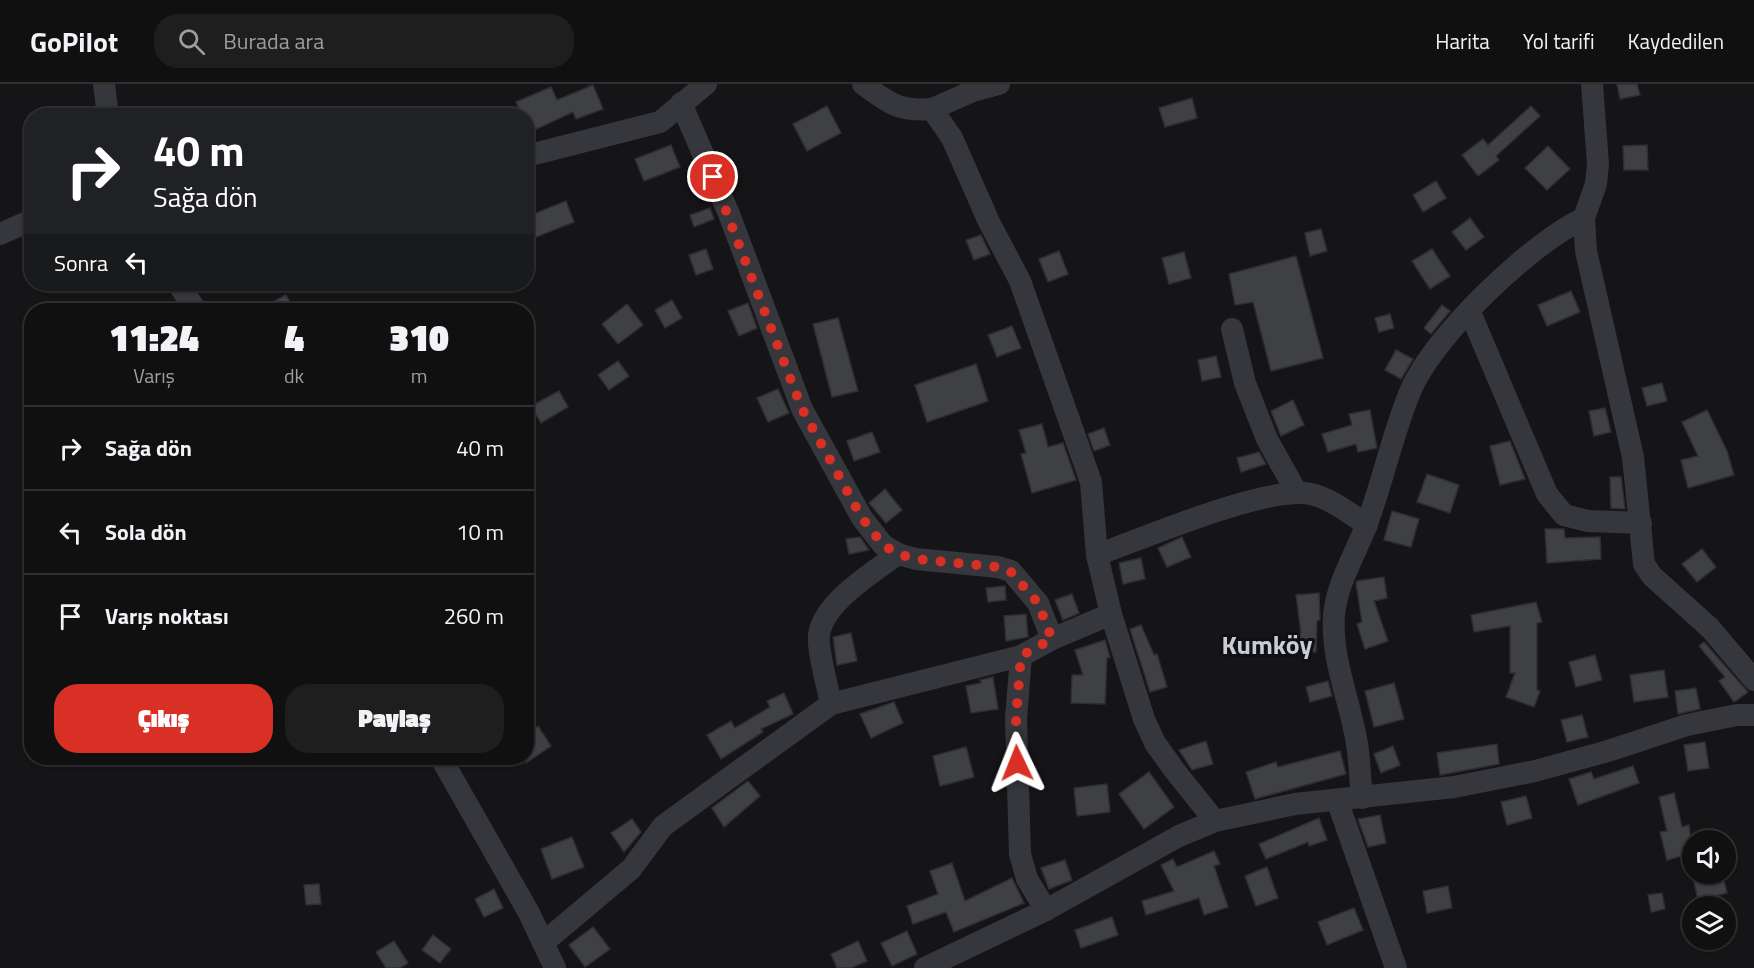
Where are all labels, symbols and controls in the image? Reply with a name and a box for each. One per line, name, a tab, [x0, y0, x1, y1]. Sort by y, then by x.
search box	[154, 14, 574, 68]
text: GoPilot	[30, 20, 118, 63]
text: Burada ara	[223, 24, 324, 58]
icon: search	[175, 25, 208, 58]
text: Harita	[1435, 25, 1490, 57]
text: Yol tarifi	[1523, 25, 1595, 57]
text: Kaydedilen	[1628, 25, 1724, 57]
text: 40 m	[153, 118, 245, 182]
icon: right	[54, 132, 132, 210]
pin	[687, 151, 738, 202]
icon: arrive	[696, 160, 729, 193]
text: Sağa dön	[153, 176, 258, 217]
text: Sonra	[54, 246, 108, 280]
icon: left	[120, 246, 153, 279]
text: 11:24	[109, 310, 199, 365]
text: 4	[284, 310, 304, 365]
text: 310	[389, 310, 449, 365]
text: Varış	[133, 360, 175, 391]
text: dk	[284, 360, 304, 391]
text: m	[411, 360, 427, 391]
text: Sağa dön	[105, 431, 192, 465]
text: 40 m	[456, 431, 504, 465]
icon: right	[54, 432, 87, 465]
text: Sola dön	[105, 515, 187, 549]
text: 10 m	[456, 515, 504, 549]
icon: left	[54, 516, 87, 549]
text: Varış noktası	[105, 599, 229, 633]
text: 260 m	[444, 599, 504, 633]
icon: arrive	[54, 600, 87, 633]
district label: Kumköy	[1222, 625, 1312, 664]
button: Çıkış	[54, 684, 273, 753]
button: Paylaş	[285, 684, 504, 753]
position arrow	[985, 731, 1049, 795]
map controls	[1682, 830, 1736, 950]
button: sound	[1682, 830, 1736, 884]
button: layers	[1682, 896, 1736, 950]

